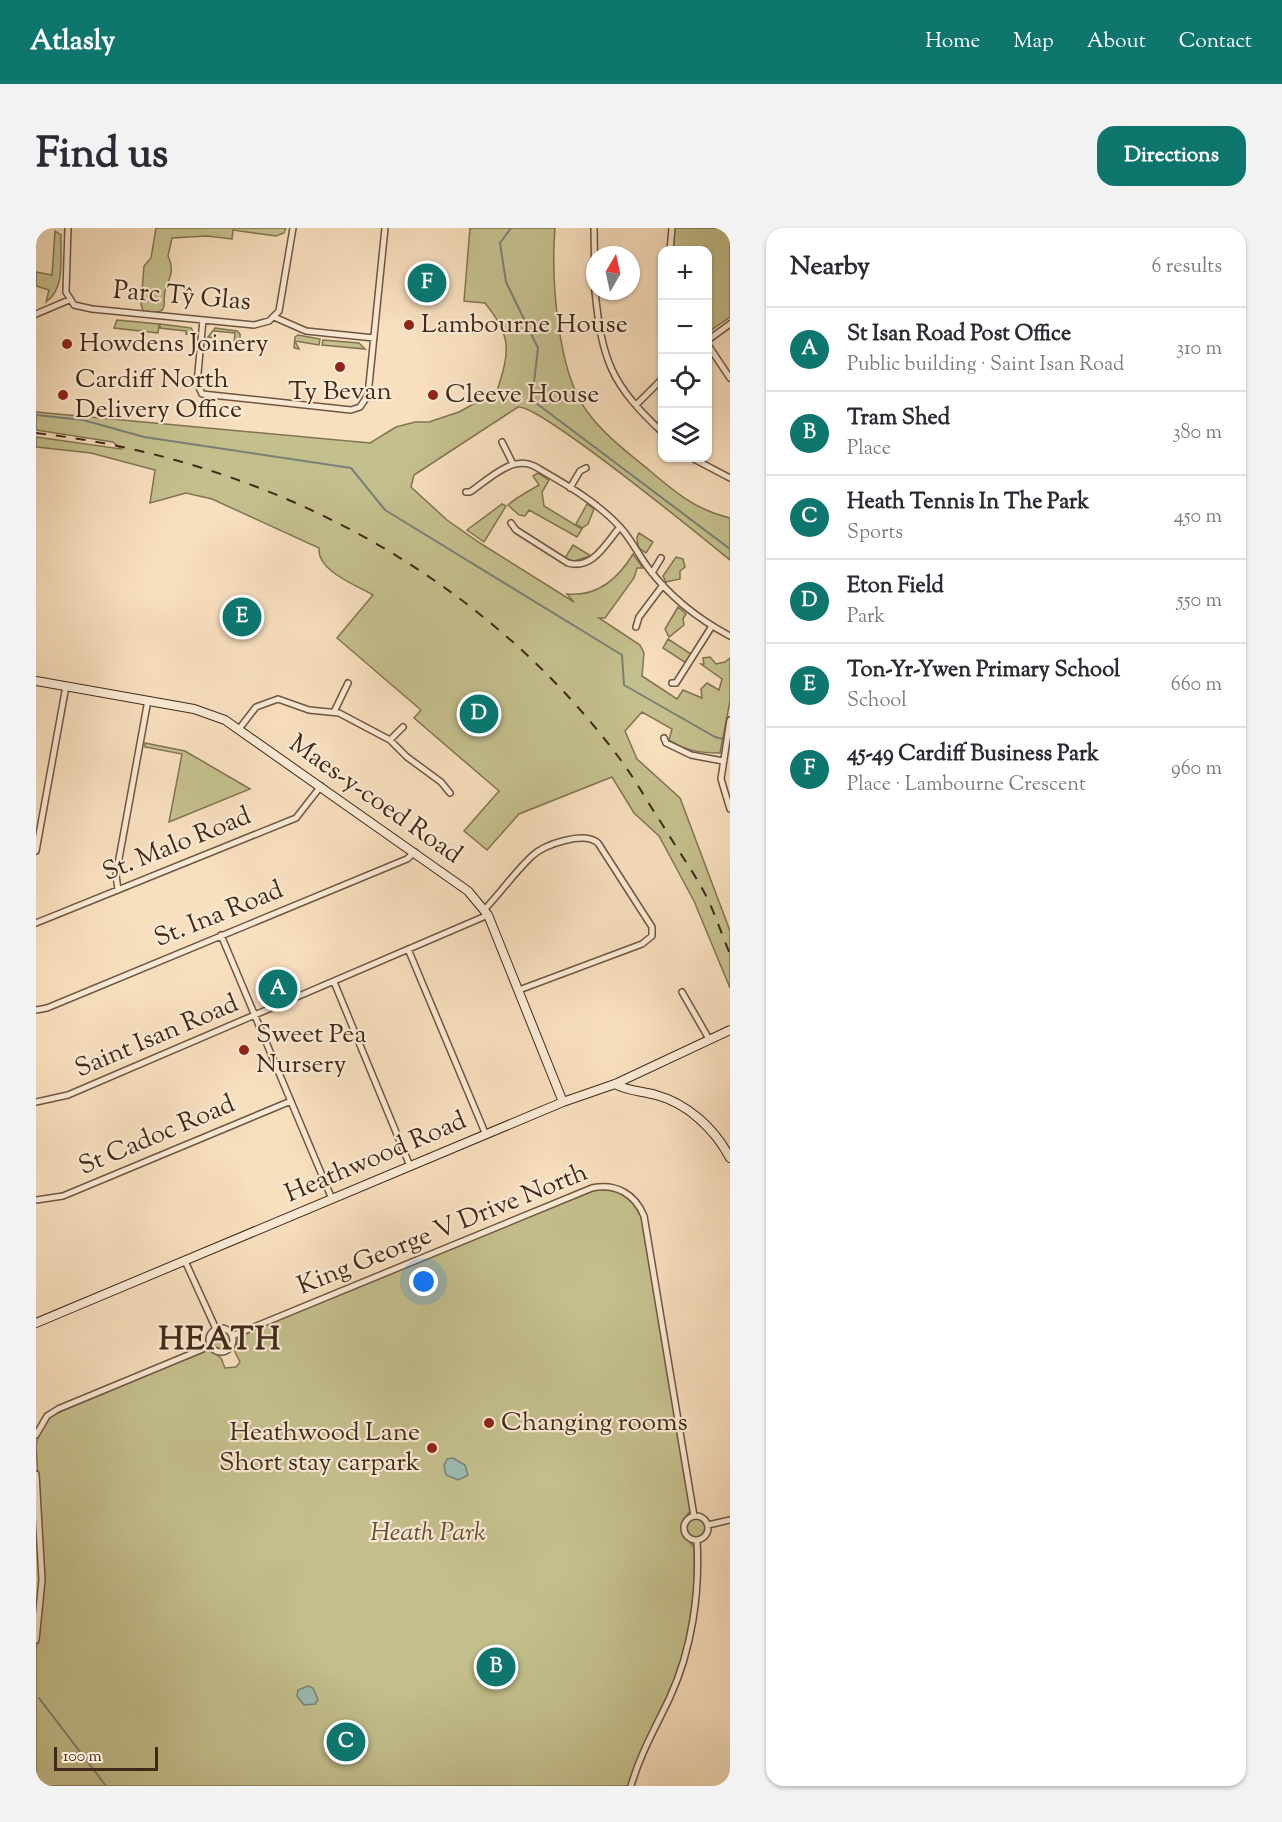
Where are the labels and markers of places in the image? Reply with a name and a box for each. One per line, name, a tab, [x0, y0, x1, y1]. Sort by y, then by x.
pin: F	[408, 260, 446, 306]
place label: Lambourne House	[421, 307, 628, 344]
marker: Lambourne House	[402, 318, 416, 332]
place label: Howdens Joinery	[79, 326, 269, 363]
marker: Howdens Joinery	[60, 337, 74, 351]
marker: Ty Bevan	[333, 360, 347, 374]
place label: Cardiff North Delivery Office	[75, 362, 242, 429]
place label: Ty Bevan	[288, 374, 392, 411]
place label: Cleeve House	[445, 377, 599, 414]
marker: Cardiff North Delivery Office	[56, 388, 70, 402]
marker: Cleeve House	[426, 388, 440, 402]
pin: E	[222, 594, 262, 640]
pin: D	[460, 692, 498, 736]
pin: A	[258, 966, 298, 1011]
place label: Sweet Pea Nursery	[256, 1017, 366, 1084]
marker: Sweet Pea Nursery	[237, 1043, 251, 1057]
place label: Changing rooms	[501, 1405, 688, 1442]
place label: Heathwood Lane Short stay carpark	[219, 1415, 420, 1482]
marker: Changing rooms	[482, 1416, 496, 1430]
marker: Heathwood Lane Short stay carpark	[425, 1441, 439, 1455]
pin: B	[476, 1644, 516, 1690]
pin: C	[326, 1720, 366, 1765]

